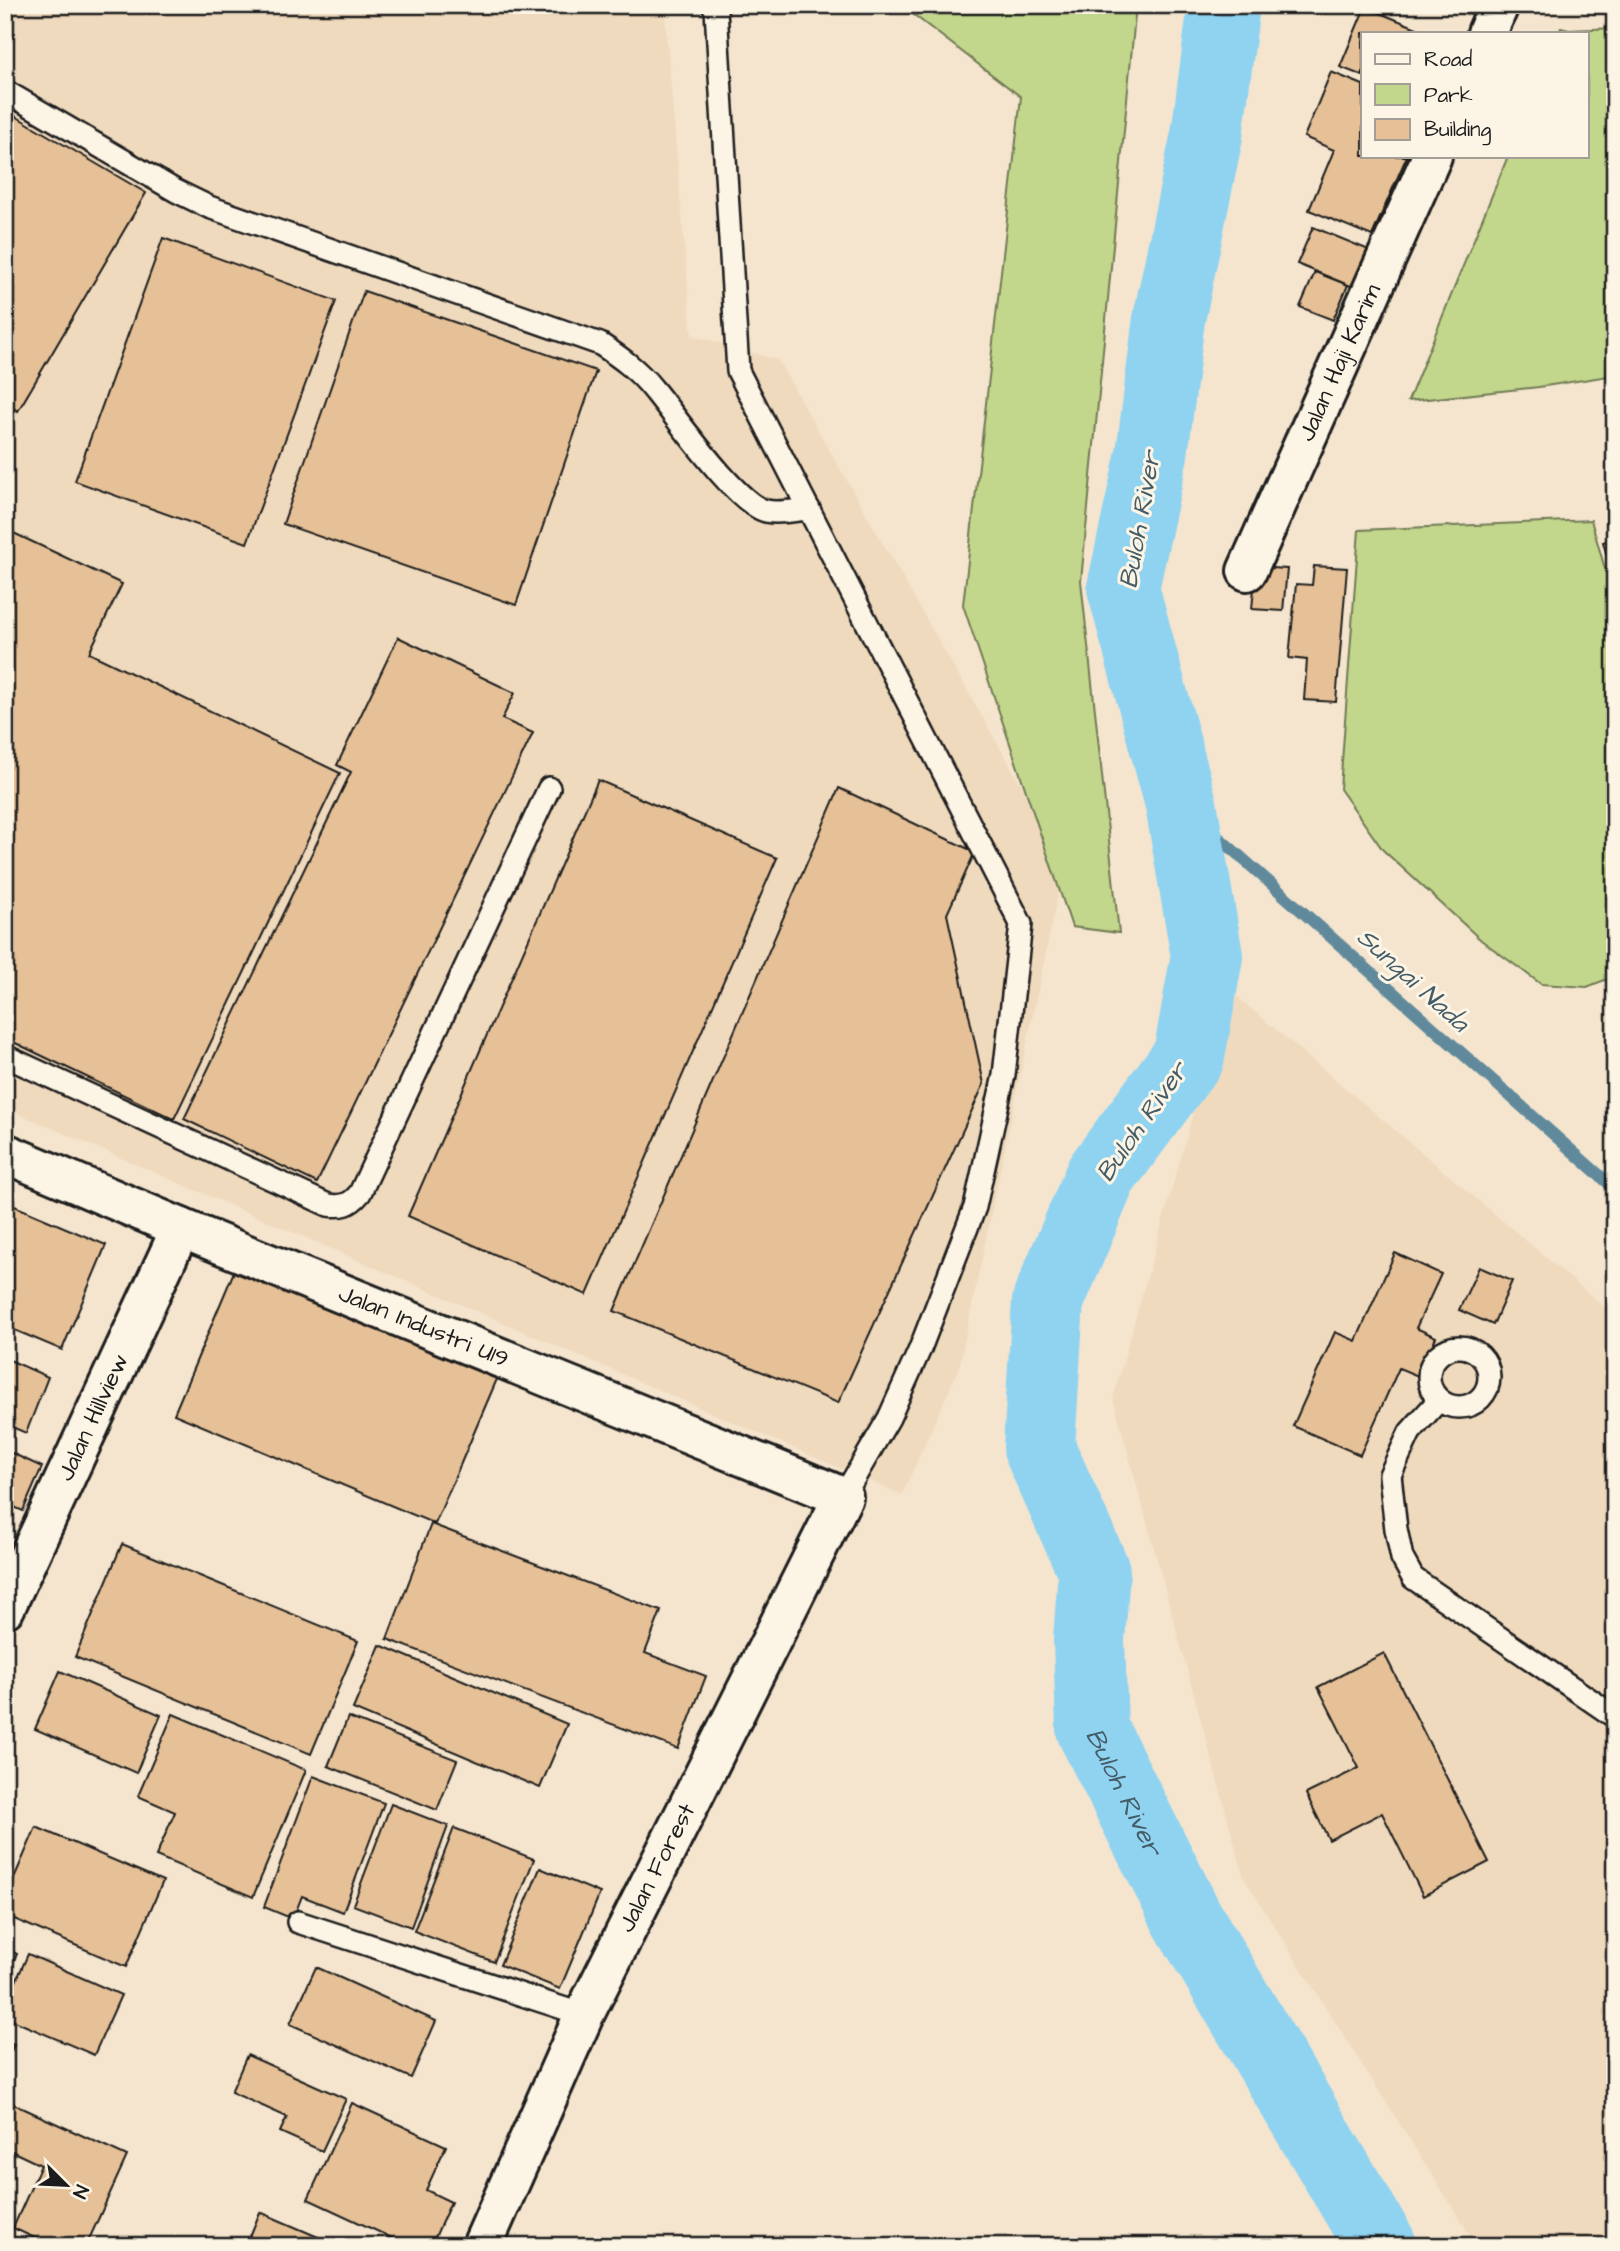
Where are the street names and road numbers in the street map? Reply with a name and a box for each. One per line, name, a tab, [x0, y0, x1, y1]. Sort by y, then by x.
street label: Jalan Haji Karim	[1290, 278, 1390, 447]
street label: Jalan Industri U19	[333, 1277, 514, 1376]
street label: Jalan Hillview	[49, 1348, 137, 1487]
street label: Jalan Forest	[610, 1797, 704, 1938]

